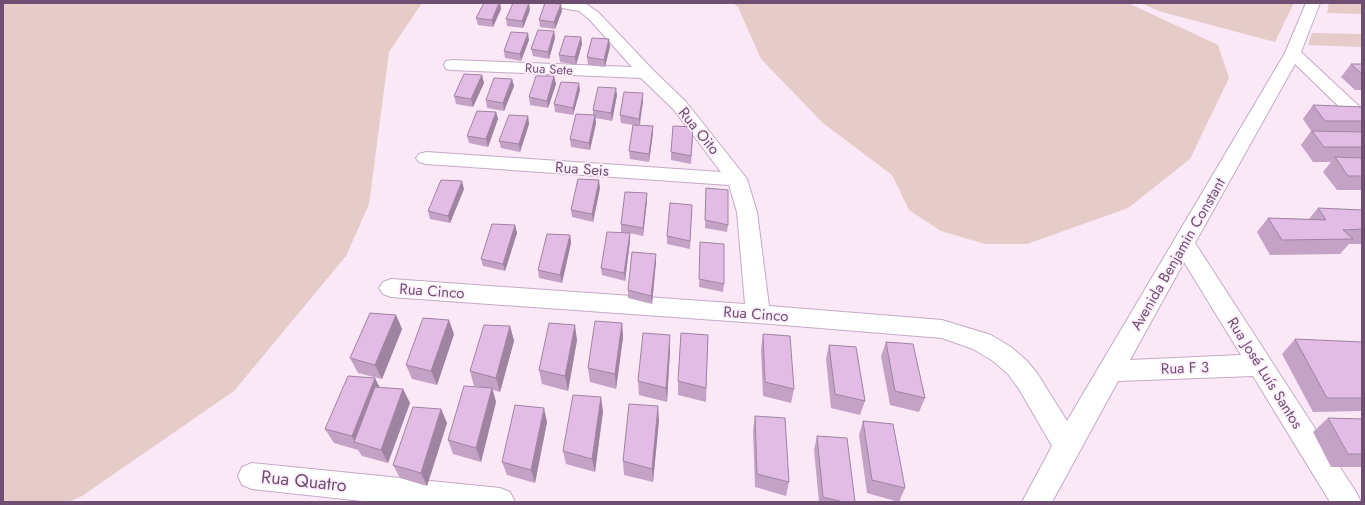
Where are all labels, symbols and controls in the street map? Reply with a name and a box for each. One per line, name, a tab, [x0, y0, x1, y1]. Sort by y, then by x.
street label: Rua Sete	[525, 58, 574, 80]
street label: Rua Oito	[673, 102, 725, 160]
street label: Rua Seis	[554, 156, 610, 182]
street label: Avenida Benjamin Constant	[1125, 173, 1231, 334]
street label: Rua Cinco	[399, 278, 465, 304]
street label: Rua Cinco	[723, 301, 789, 327]
street label: Rua José Luís Santos	[1222, 313, 1308, 433]
street label: Rua F 3	[1161, 356, 1209, 380]
street label: Rua Quatro	[260, 464, 348, 498]

